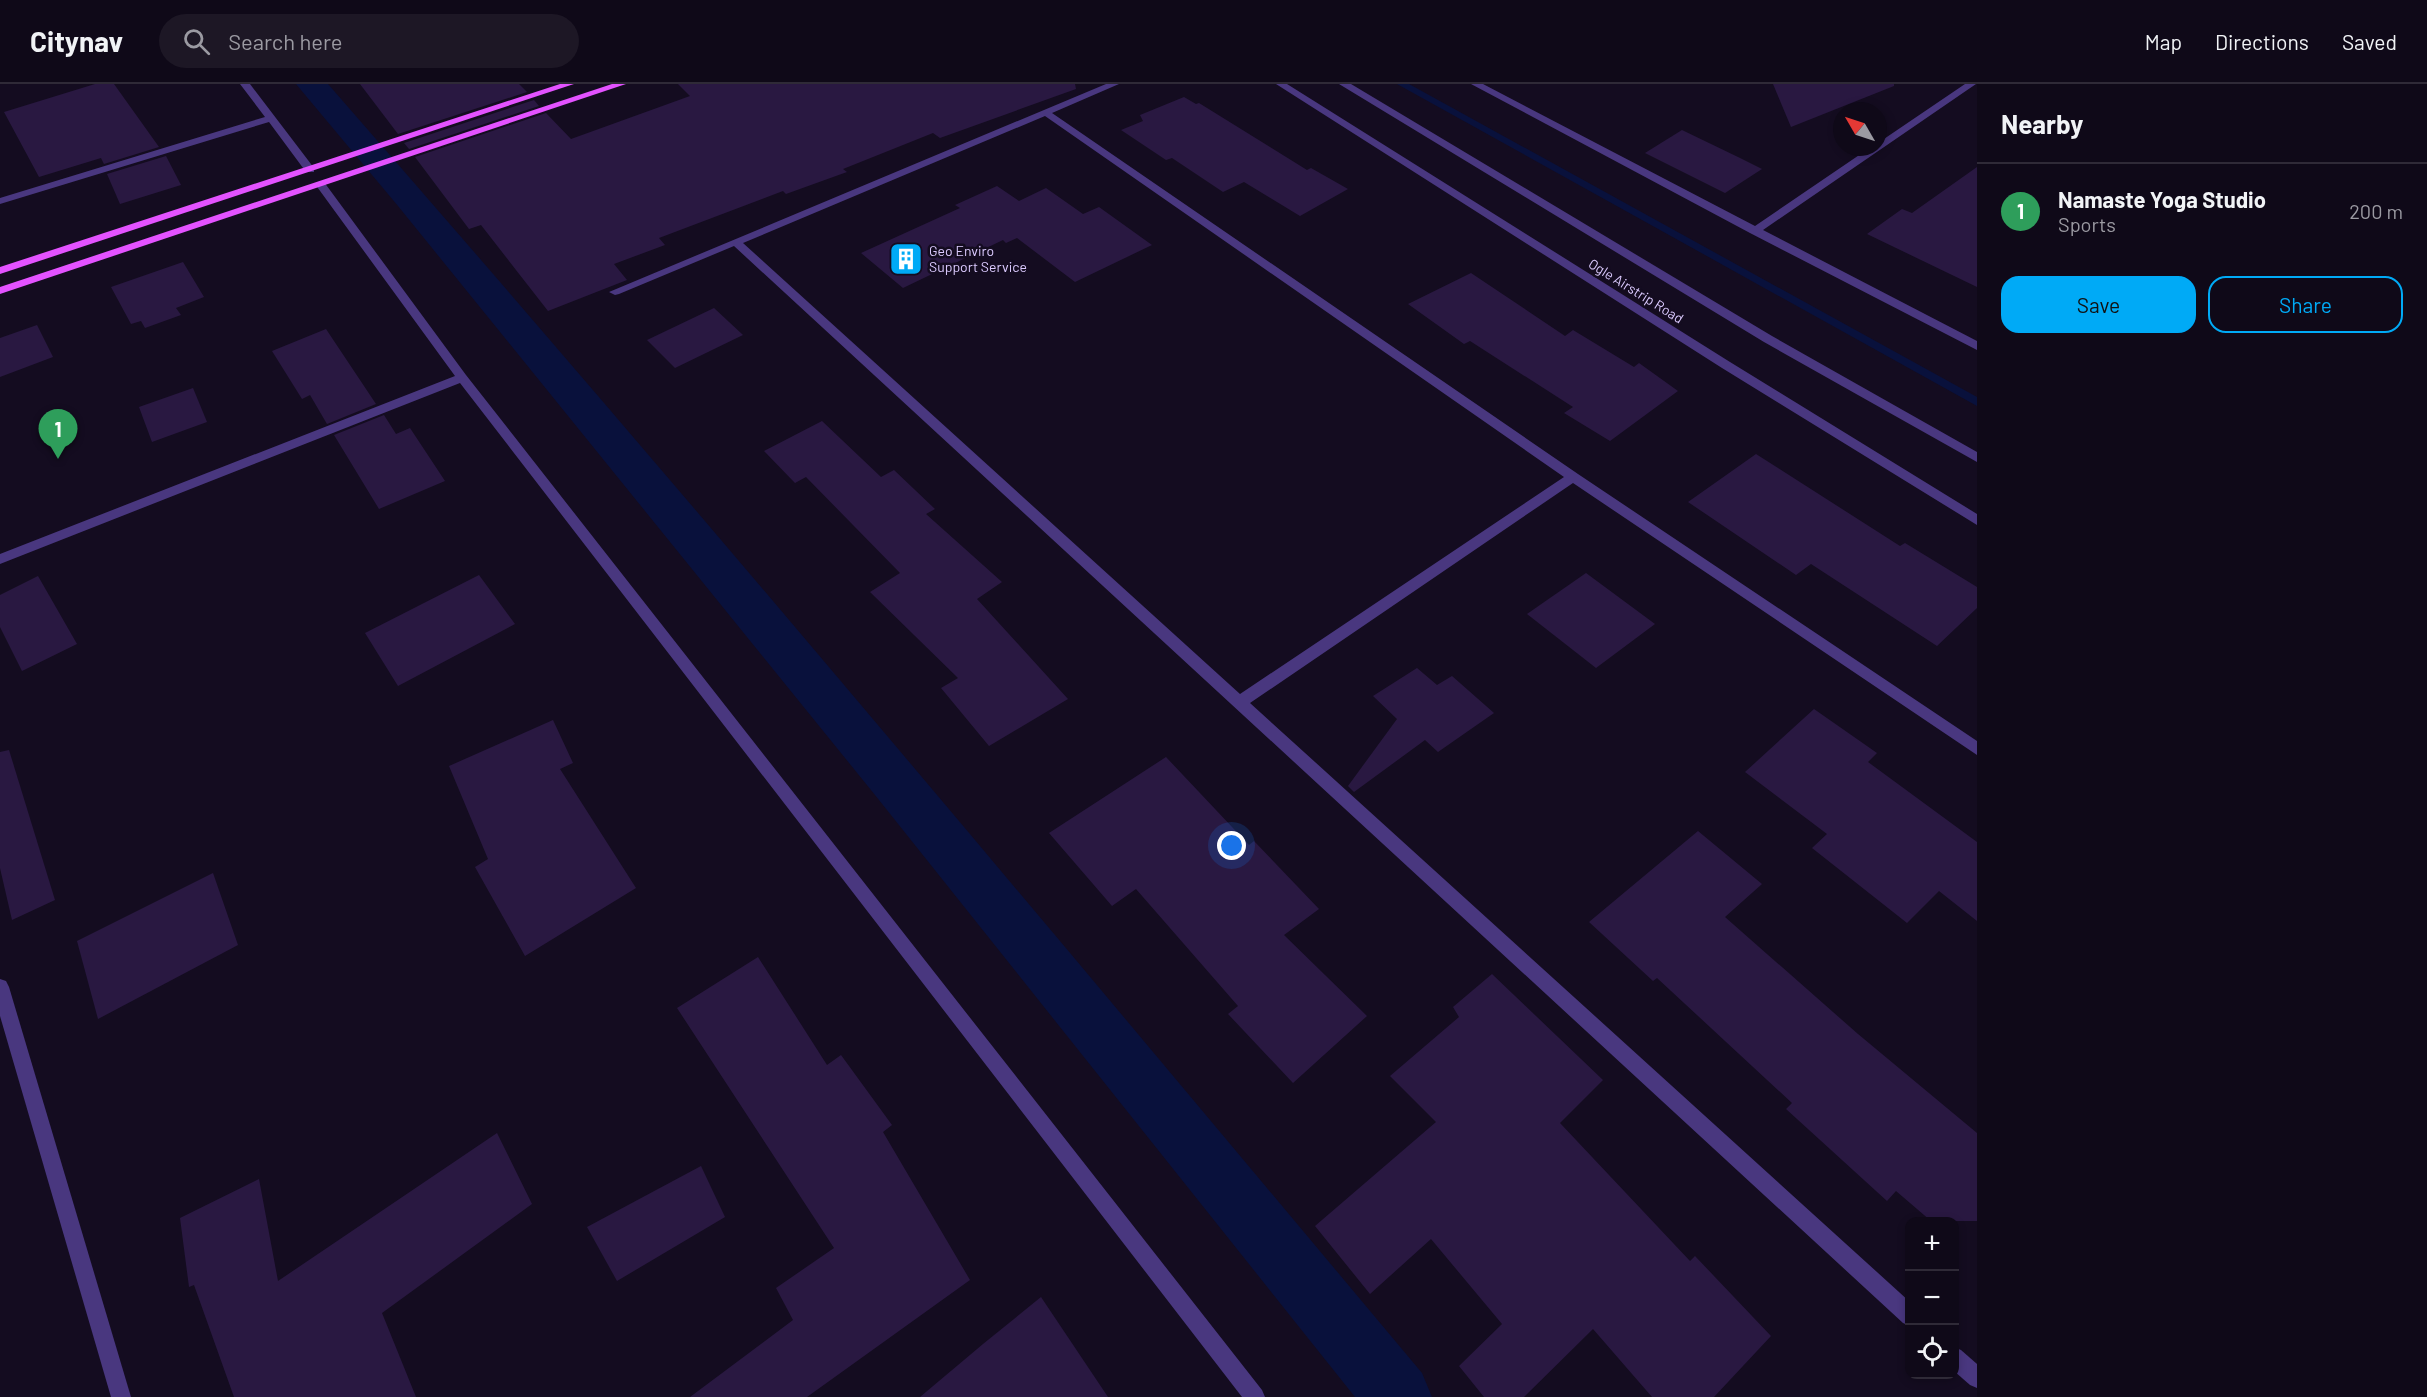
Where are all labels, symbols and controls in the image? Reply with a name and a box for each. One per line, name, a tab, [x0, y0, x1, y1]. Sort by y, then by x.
search box	[159, 14, 579, 68]
text: Citynav	[30, 24, 123, 58]
icon: search	[180, 25, 213, 58]
text: Search here	[228, 28, 343, 54]
text: Map	[2145, 29, 2182, 54]
text: Directions	[2215, 29, 2309, 54]
text: Saved	[2342, 29, 2397, 54]
north arrow	[1833, 102, 1887, 156]
text: Nearby	[2001, 108, 2083, 139]
text: Namaste Yoga Studio	[2058, 186, 2266, 212]
text: 1	[2017, 199, 2024, 223]
text: 200 m	[2349, 199, 2403, 223]
text: Sports	[2058, 212, 2116, 236]
building icon: Geo Enviro Support Service	[888, 241, 924, 277]
place label: Geo Enviro Support Service	[929, 242, 1027, 275]
street label: Ogle Airstrip Road	[1586, 255, 1687, 327]
button: Save	[2001, 276, 2196, 333]
button: Share	[2208, 276, 2403, 333]
pin: 1	[38, 410, 78, 459]
your location	[1217, 831, 1246, 860]
map controls	[1905, 1217, 1959, 1379]
button: +	[1905, 1217, 1959, 1271]
button: −	[1905, 1271, 1959, 1325]
button: locate	[1905, 1325, 1959, 1379]

